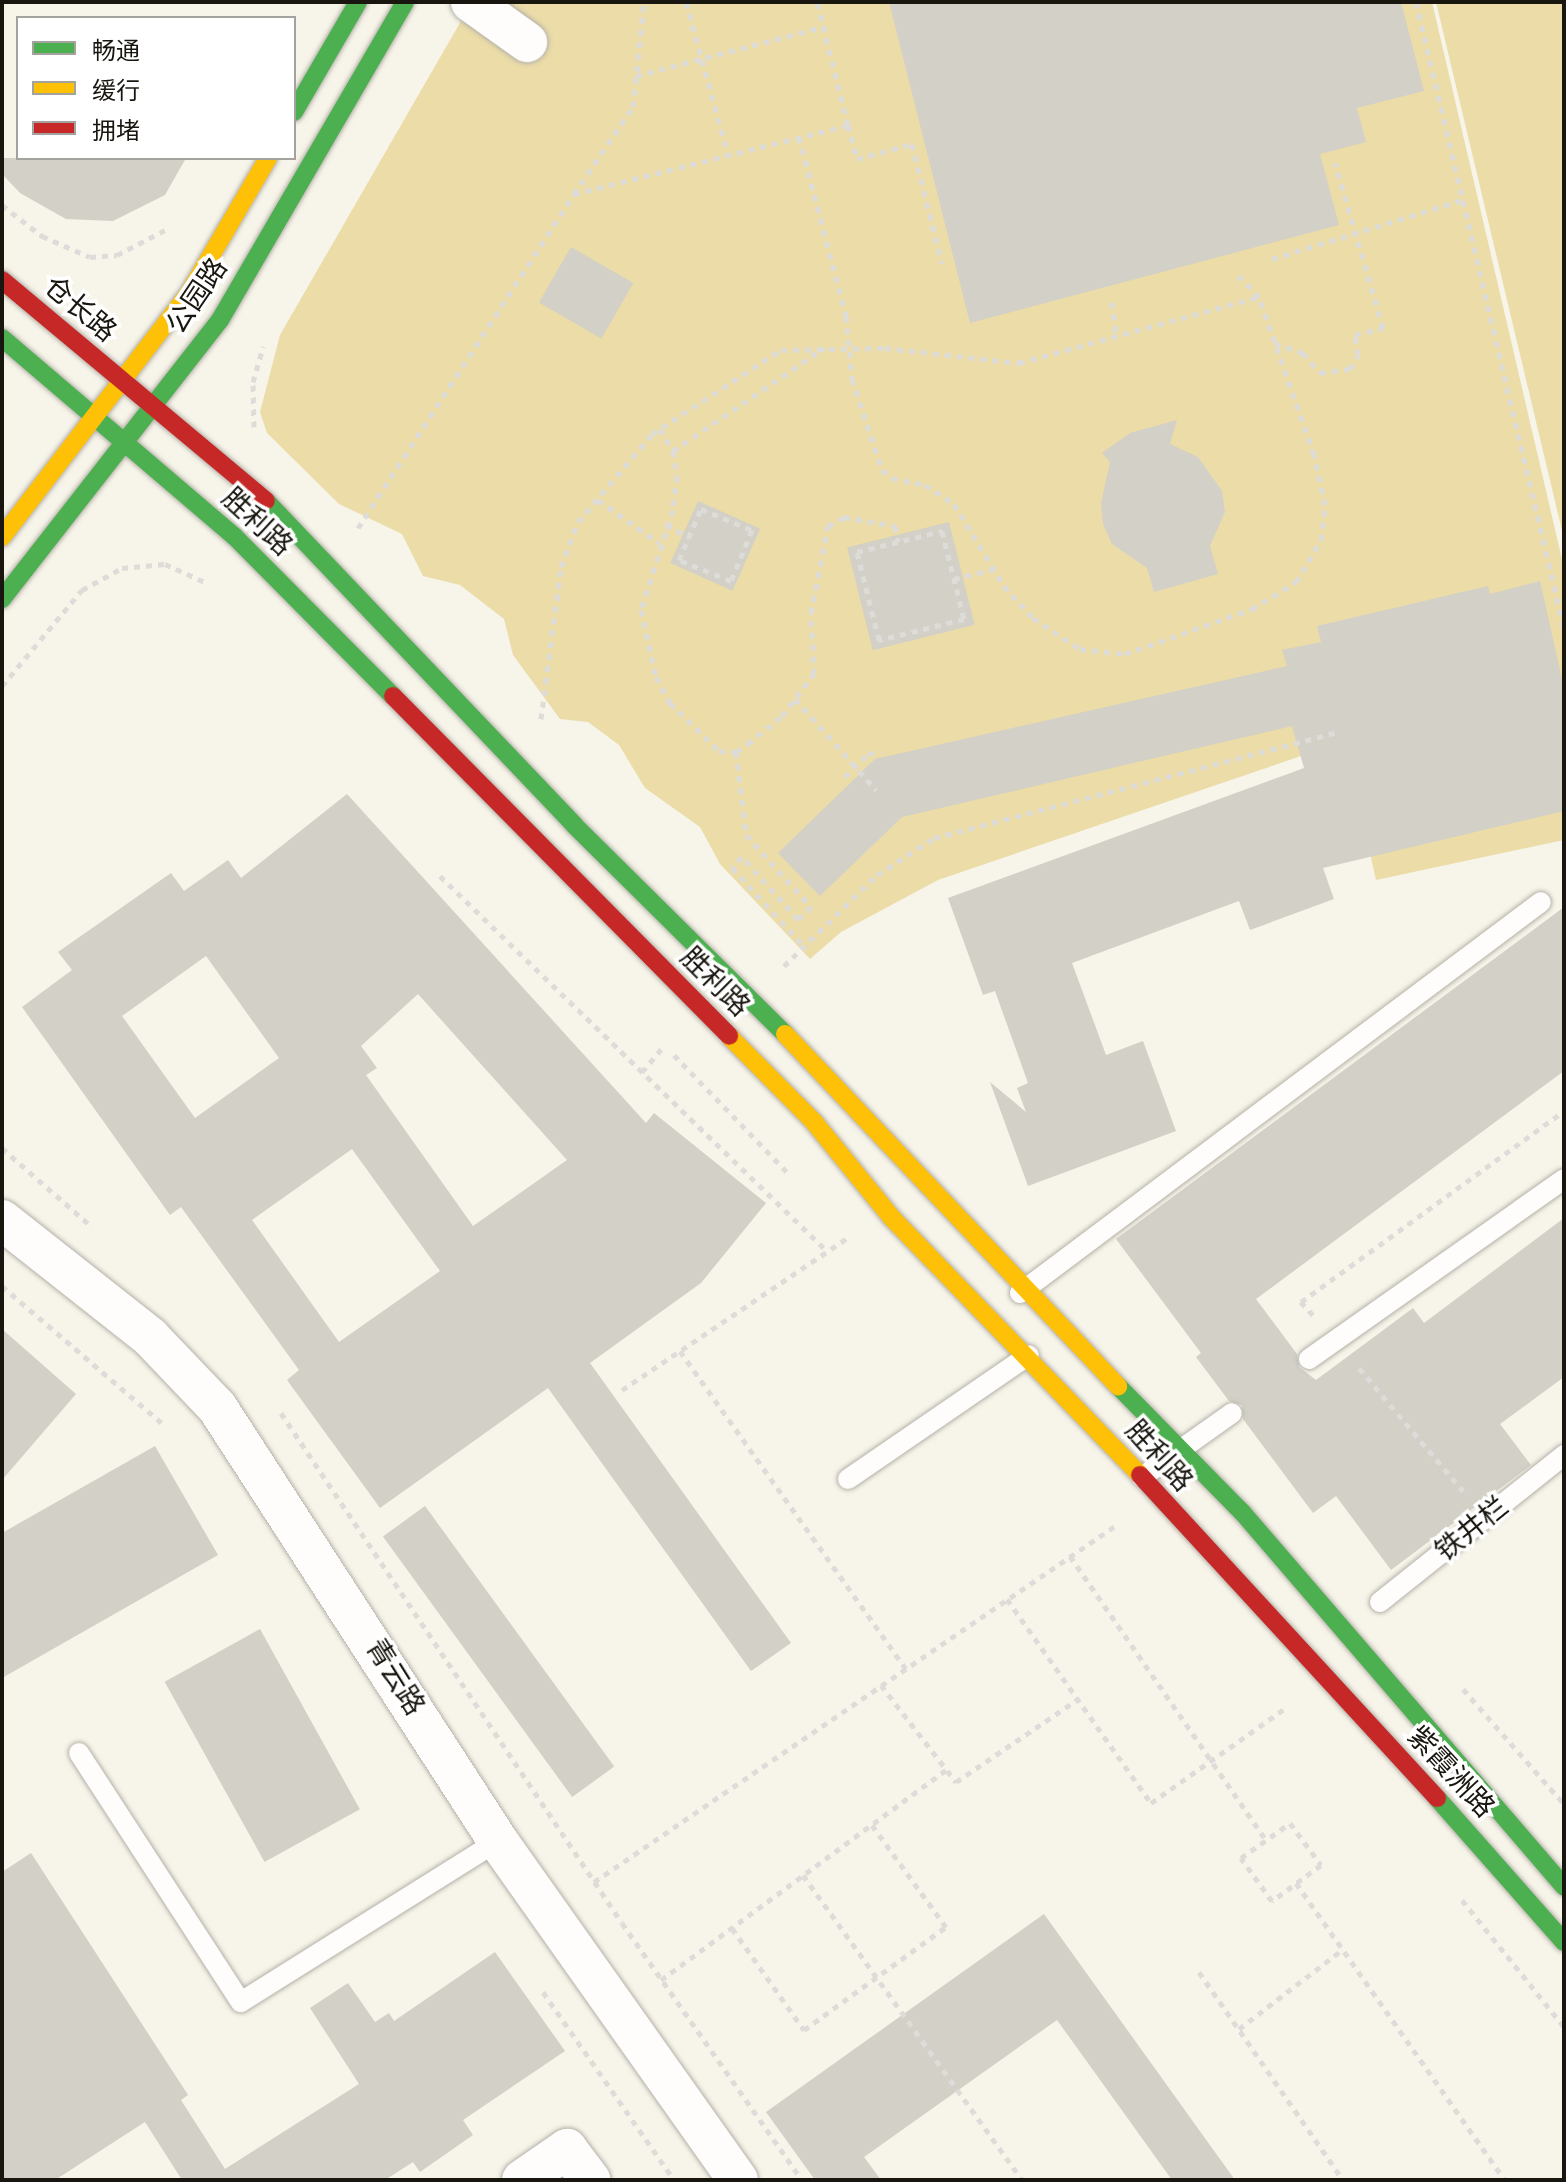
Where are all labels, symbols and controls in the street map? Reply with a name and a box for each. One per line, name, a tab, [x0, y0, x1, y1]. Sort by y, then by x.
legend	[16, 16, 296, 160]
text: 畅通	[92, 37, 140, 64]
text: 缓行	[92, 77, 140, 104]
text: 拥堵	[92, 117, 140, 144]
street label: 公园路	[160, 252, 234, 340]
street label: 仓长路	[37, 269, 123, 349]
street label: 胜利路	[215, 481, 299, 563]
street label: 胜利路	[673, 940, 757, 1024]
street label: 胜利路	[1118, 1414, 1200, 1498]
street label: 铁井栏	[1429, 1490, 1515, 1568]
street label: 青云路	[358, 1632, 432, 1722]
street label: 紫霞洲路	[1401, 1720, 1501, 1824]

